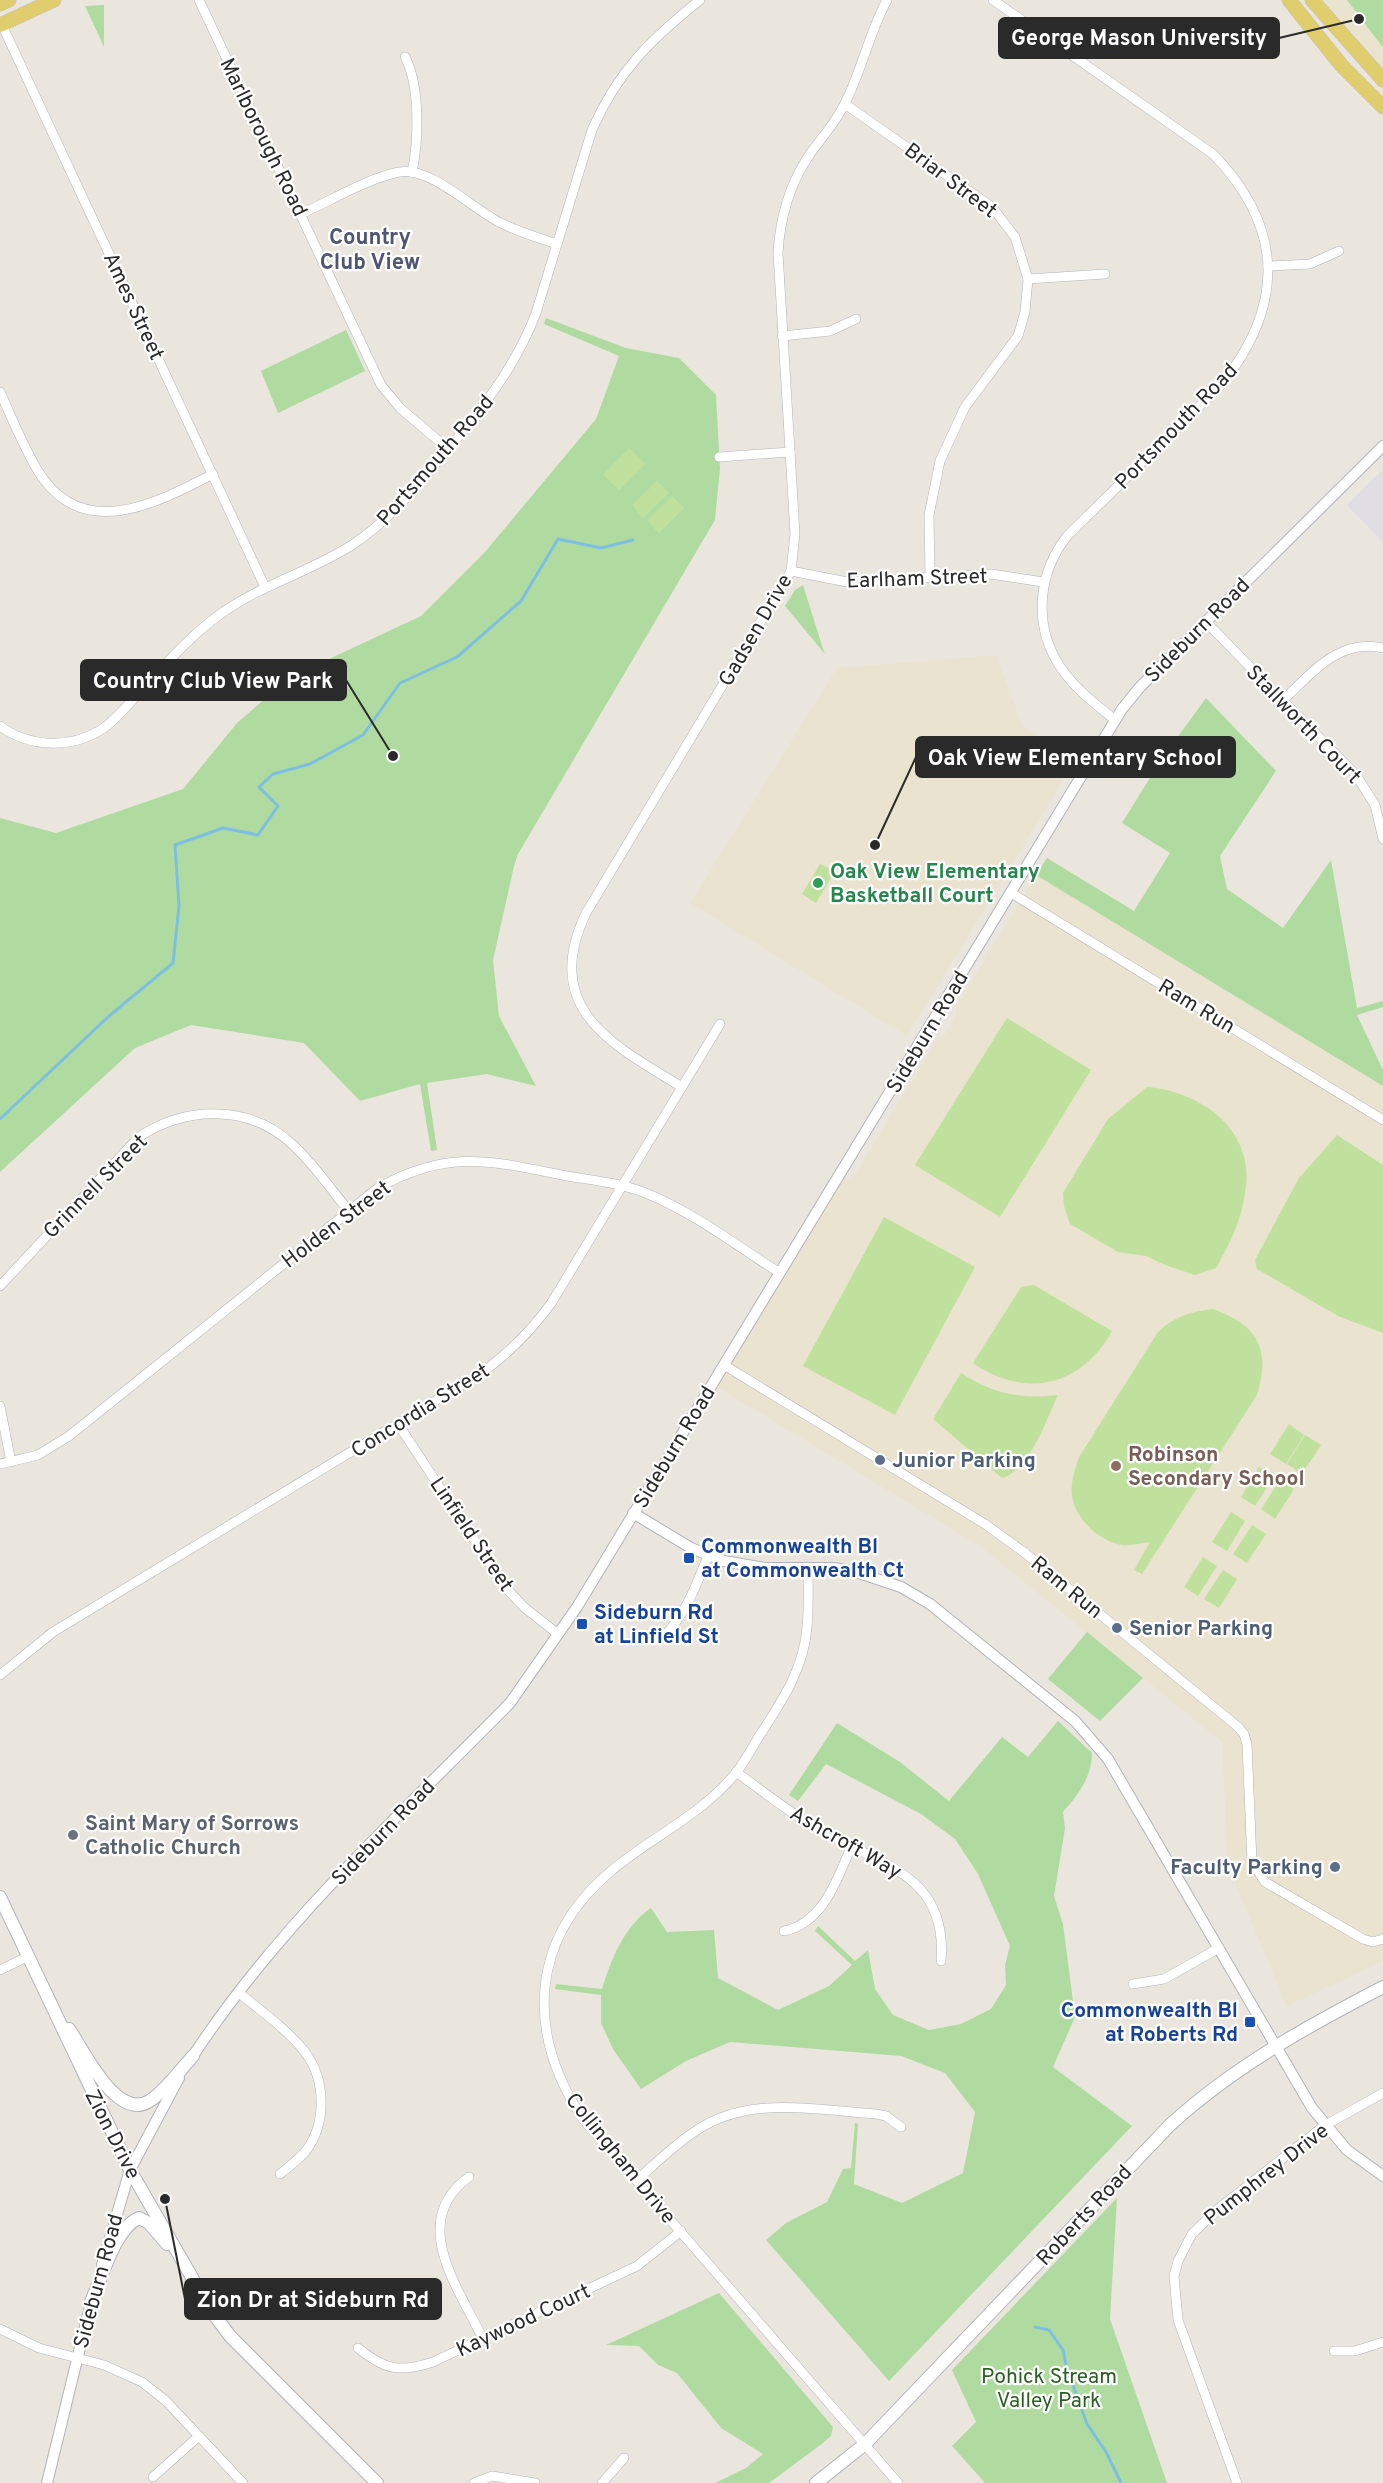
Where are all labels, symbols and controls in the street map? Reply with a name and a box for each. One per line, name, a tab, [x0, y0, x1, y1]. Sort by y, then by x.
callout: George Mason University	[999, 18, 1279, 58]
text: George Mason University	[1011, 26, 1267, 53]
street label: Marlborough Road	[213, 54, 313, 221]
street label: Briar Street	[898, 137, 1002, 225]
district label: Country Club View	[320, 225, 420, 277]
street label: Ames Street	[96, 248, 169, 365]
street label: Portsmouth Road	[1110, 358, 1244, 496]
street label: Portsmouth Road	[372, 390, 501, 532]
street label: Earlham Street	[846, 564, 988, 595]
street label: Gadsen Drive	[713, 570, 799, 692]
street label: Sideburn Road	[1140, 573, 1256, 689]
callout: Country Club View Park	[81, 660, 346, 700]
street label: Stallworth Court	[1239, 660, 1367, 790]
text: Country Club View Park	[93, 669, 333, 696]
callout: Oak View Elementary School	[916, 737, 1235, 777]
text: Oak View Elementary School	[928, 746, 1222, 773]
place label: Oak View Elementary Basketball Court	[830, 859, 1040, 910]
marker: Oak View Elementary Basketball Court	[811, 876, 825, 890]
street label: Sideburn Road	[881, 967, 975, 1099]
street label: Ram Run	[1153, 974, 1240, 1041]
street label: Grinnell Street	[38, 1129, 154, 1245]
street label: Holden Street	[277, 1175, 397, 1275]
street label: Concordia Street	[347, 1358, 495, 1465]
street label: Sideburn Road	[628, 1382, 722, 1514]
place label: Robinson Secondary School	[1128, 1442, 1305, 1493]
place label: Junior Parking	[892, 1448, 1036, 1475]
marker: Junior Parking	[873, 1453, 887, 1467]
marker: Robinson Secondary School	[1109, 1459, 1123, 1473]
street label: Linfield Street	[422, 1472, 519, 1597]
place label: Commonwealth Bl at Commonwealth Ct	[701, 1534, 904, 1585]
marker: Commonwealth Bl at Commonwealth Ct	[682, 1551, 696, 1565]
street label: Ram Run	[1024, 1551, 1108, 1625]
place label: Sideburn Rd at Linfield St	[594, 1600, 719, 1651]
place label: Senior Parking	[1129, 1616, 1273, 1643]
marker: Sideburn Rd at Linfield St	[575, 1617, 589, 1631]
marker: Senior Parking	[1110, 1621, 1124, 1635]
street label: Sideburn Road	[326, 1774, 442, 1892]
street label: Ashcroft Way	[785, 1800, 906, 1886]
place label: Saint Mary of Sorrows Catholic Church	[85, 1811, 299, 1862]
marker: Saint Mary of Sorrows Catholic Church	[66, 1828, 80, 1842]
place label: Faculty Parking	[1170, 1855, 1323, 1882]
marker: Faculty Parking	[1328, 1860, 1342, 1874]
place label: Commonwealth Bl at Roberts Rd	[1061, 1998, 1238, 2049]
marker: Commonwealth Bl at Roberts Rd	[1243, 2015, 1257, 2029]
street label: Zion Drive	[78, 2085, 146, 2184]
street label: Collingham Drive	[559, 2088, 681, 2230]
street label: Pumphrey Drive	[1199, 2118, 1335, 2232]
street label: Roberts Road	[1031, 2160, 1139, 2272]
street label: Sideburn Road	[69, 2211, 130, 2352]
street label: Kaywood Court	[452, 2278, 595, 2364]
callout: Zion Dr at Sideburn Rd	[185, 2279, 441, 2319]
text: Zion Dr at Sideburn Rd	[197, 2288, 429, 2315]
park label: Pohick Stream Valley Park	[981, 2364, 1117, 2415]

